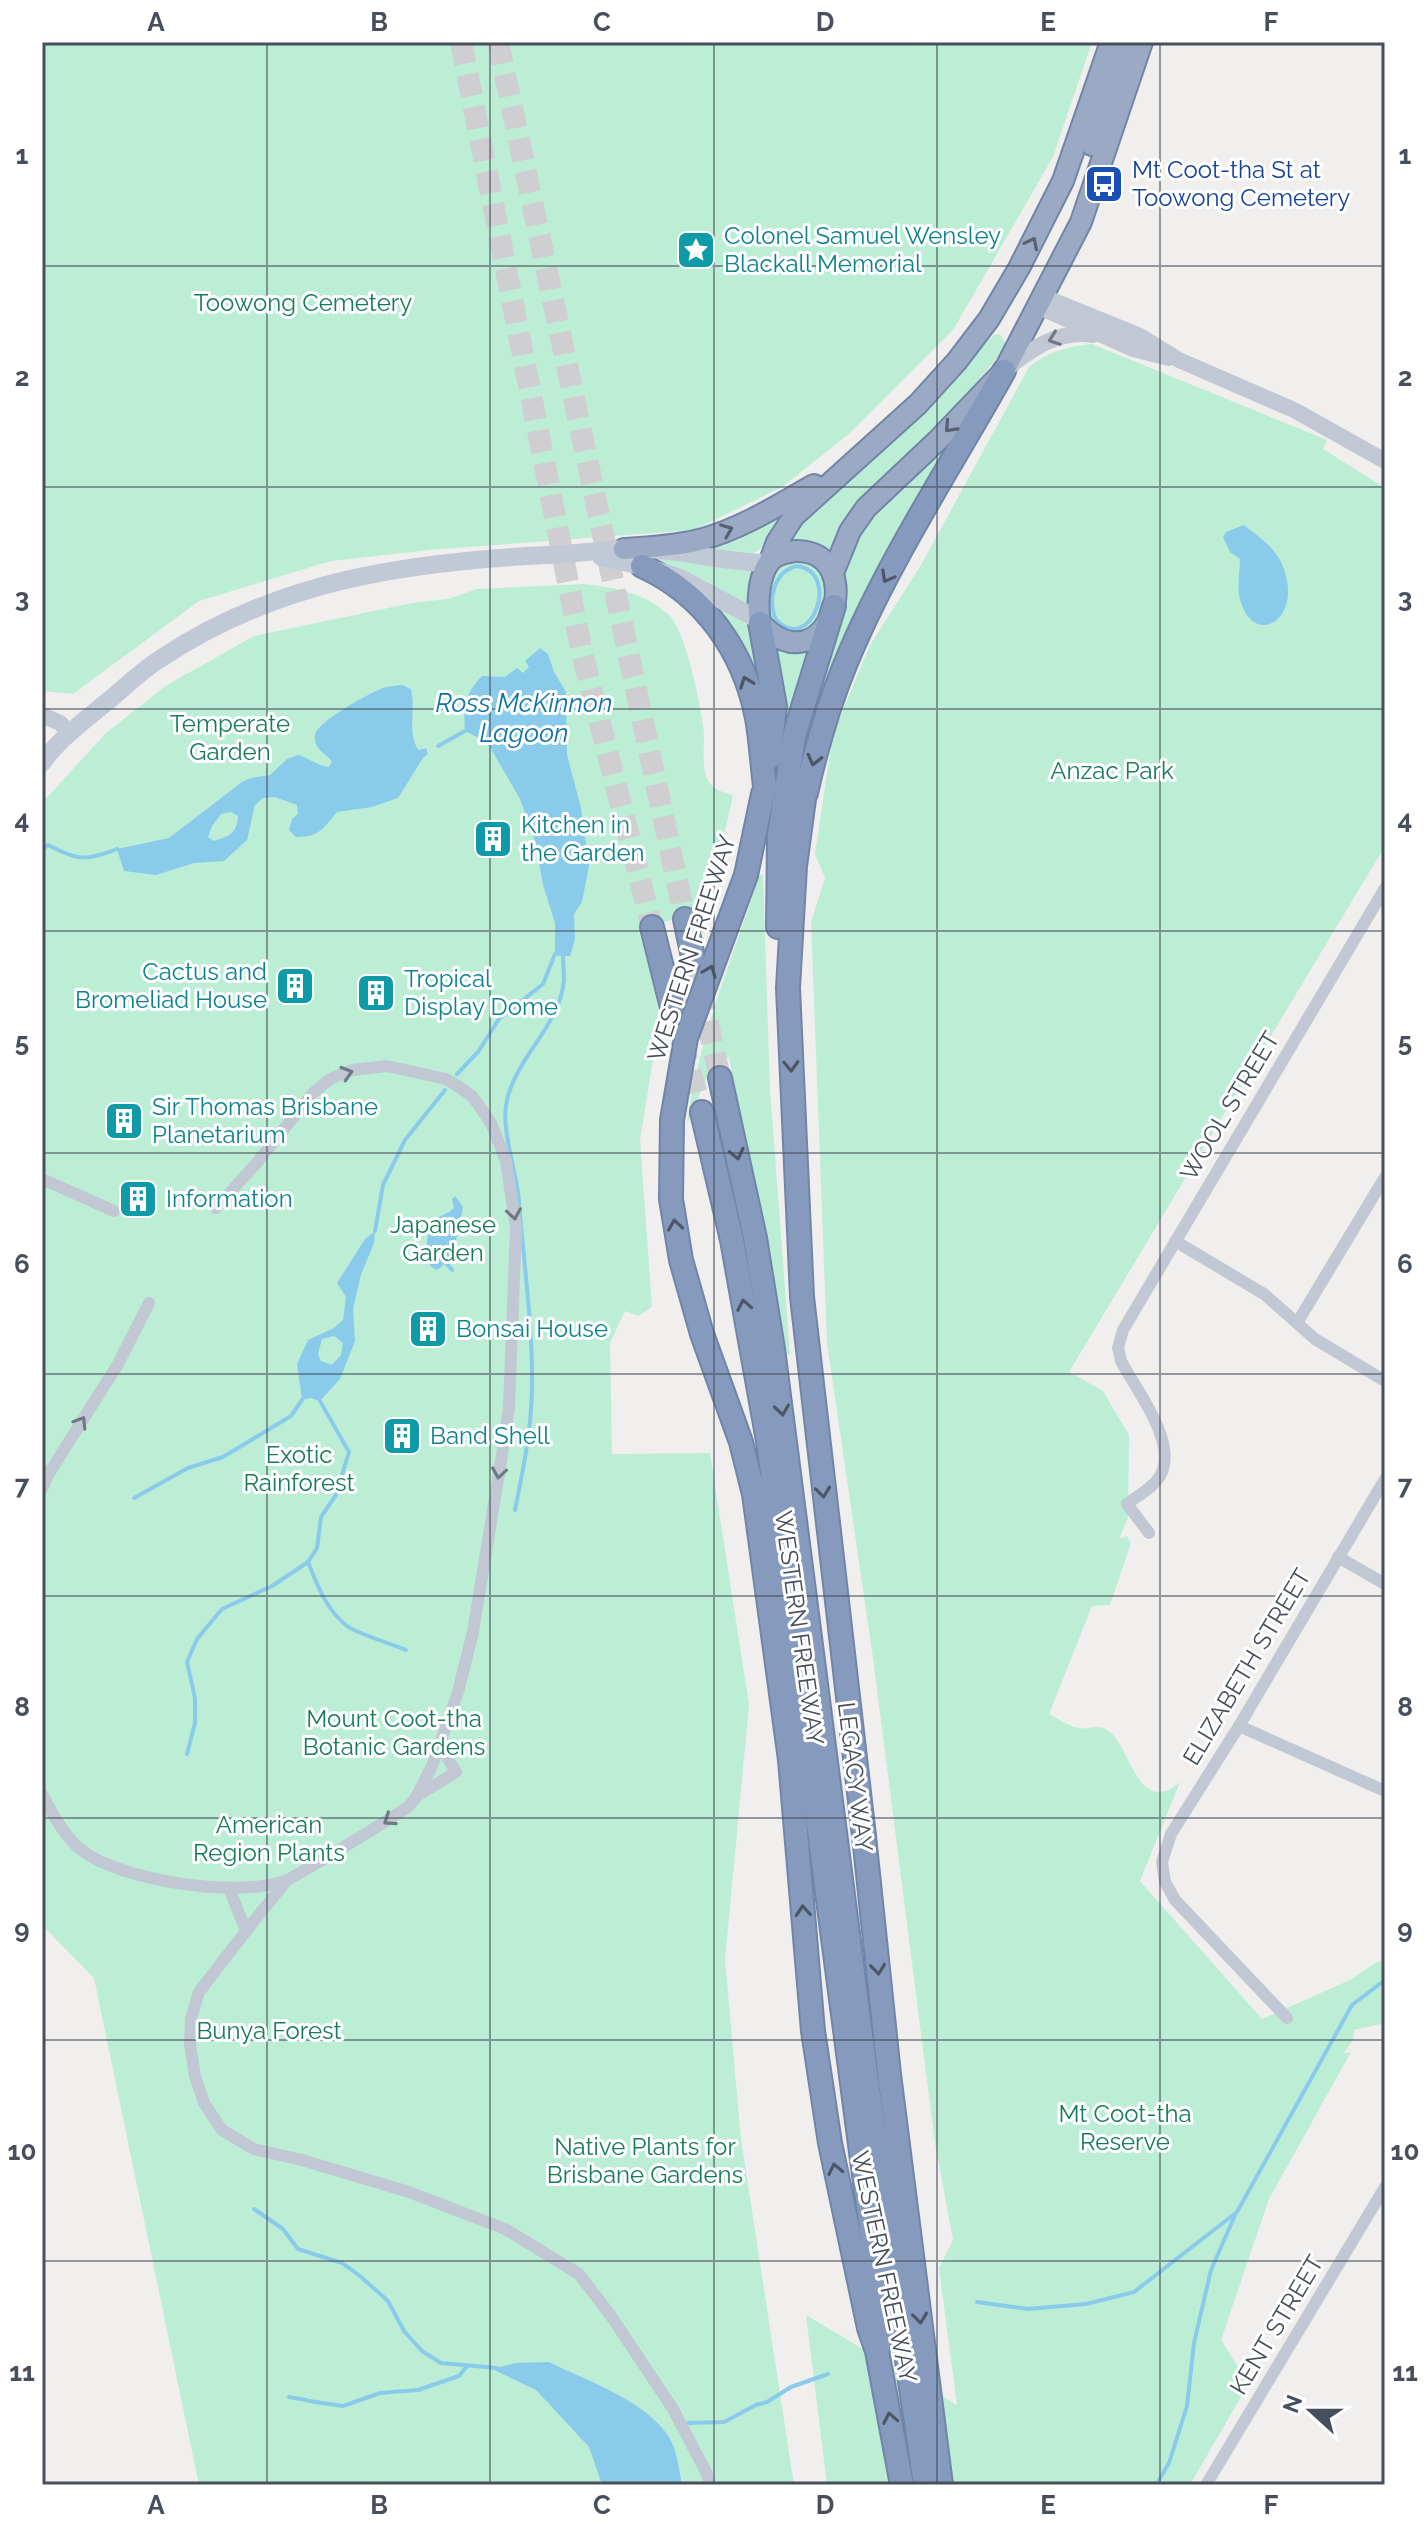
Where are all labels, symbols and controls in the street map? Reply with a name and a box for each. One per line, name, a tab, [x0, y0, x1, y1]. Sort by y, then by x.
text: A	[147, 7, 165, 37]
text: B	[370, 7, 388, 37]
text: C	[593, 7, 611, 37]
text: D	[816, 7, 834, 37]
text: E	[1040, 7, 1056, 37]
text: F	[1264, 7, 1279, 37]
text: 1	[16, 140, 29, 170]
text: 1	[1399, 140, 1412, 170]
place label: Mt Coot-tha St at Toowong Cemetery	[1132, 155, 1350, 212]
bus stop icon: Mt Coot-tha St at Toowong Cemetery	[1083, 163, 1125, 205]
place label: Colonel Samuel Wensley Blackall Memorial	[724, 221, 1001, 278]
place icon: Colonel Samuel Wensley Blackall Memorial	[675, 229, 717, 271]
one-way arrow	[1022, 236, 1038, 251]
park label: Toowong Cemetery	[194, 288, 412, 317]
one-way arrow	[1048, 330, 1062, 346]
text: 2	[15, 362, 29, 392]
text: 2	[1398, 362, 1412, 392]
one-way arrow	[945, 418, 960, 432]
one-way arrow	[719, 524, 733, 540]
one-way arrow	[881, 568, 897, 583]
text: 3	[15, 583, 29, 613]
text: 3	[1398, 583, 1412, 613]
one-way arrow	[739, 676, 756, 690]
water label: Ross McKinnon Lagoon	[435, 688, 613, 748]
park label: Temperate Garden	[170, 709, 290, 766]
one-way arrow	[806, 752, 823, 766]
park label: Anzac Park	[1050, 756, 1174, 785]
text: 4	[15, 805, 29, 835]
text: 4	[1398, 805, 1412, 835]
place label: Kitchen in the Garden	[521, 810, 645, 867]
building icon: Kitchen in the Garden	[472, 818, 514, 860]
street label: WESTERN FREEWAY	[641, 831, 742, 1065]
place label: Cactus and Bromeliad House	[75, 957, 267, 1014]
place label: Tropical Display Dome	[404, 964, 558, 1021]
building icon: Cactus and Bromeliad House	[274, 965, 316, 1007]
one-way arrow	[700, 965, 717, 979]
building icon: Tropical Display Dome	[355, 972, 397, 1014]
street label: WOOL STREET	[1174, 1026, 1286, 1186]
text: 5	[15, 1027, 29, 1057]
text: 5	[1398, 1027, 1412, 1057]
one-way arrow	[782, 1060, 799, 1073]
one-way arrow	[339, 1066, 353, 1082]
place label: Sir Thomas Brisbane Planetarium	[152, 1092, 378, 1149]
building icon: Sir Thomas Brisbane Planetarium	[103, 1100, 145, 1142]
one-way arrow	[728, 1146, 745, 1160]
building icon: Information	[117, 1178, 159, 1220]
place label: Information	[166, 1184, 293, 1213]
one-way arrow	[505, 1207, 522, 1221]
park label: Japanese Garden	[390, 1210, 496, 1267]
one-way arrow	[667, 1218, 684, 1232]
text: 6	[14, 1249, 30, 1279]
text: 6	[1397, 1249, 1413, 1279]
one-way arrow	[737, 1298, 754, 1311]
building icon: Bonsai House	[407, 1308, 449, 1350]
place label: Bonsai House	[456, 1314, 608, 1343]
one-way arrow	[773, 1403, 790, 1417]
building icon: Band Shell	[381, 1415, 423, 1457]
one-way arrow	[71, 1416, 87, 1431]
place label: Band Shell	[430, 1421, 550, 1450]
park label: Exotic Rainforest	[243, 1440, 355, 1497]
one-way arrow	[492, 1466, 509, 1480]
text: 7	[15, 1470, 30, 1500]
text: 7	[1398, 1470, 1413, 1500]
one-way arrow	[814, 1486, 831, 1499]
street label: WESTERN FREEWAY	[769, 1509, 830, 1747]
street label: ELIZABETH STREET	[1177, 1563, 1317, 1770]
text: 8	[14, 1692, 30, 1722]
text: 8	[1397, 1692, 1413, 1722]
street label: LEGACY WAY	[832, 1700, 879, 1854]
park label: Mount Coot-tha Botanic Gardens	[303, 1704, 485, 1761]
park label: American Region Plants	[193, 1810, 345, 1867]
one-way arrow	[383, 1810, 398, 1825]
one-way arrow	[795, 1904, 812, 1917]
text: 9	[14, 1914, 30, 1944]
text: 9	[1397, 1914, 1413, 1944]
one-way arrow	[869, 1963, 886, 1976]
park label: Bunya Forest	[196, 2016, 342, 2045]
park label: Mt Coot-tha Reserve	[1058, 2099, 1192, 2156]
park label: Native Plants for Brisbane Gardens	[547, 2132, 743, 2189]
text: 10	[8, 2136, 36, 2166]
text: 10	[1391, 2136, 1419, 2166]
street label: WESTERN FREEWAY	[846, 2148, 923, 2386]
one-way arrow	[827, 2162, 844, 2176]
street label: KENT STREET	[1224, 2250, 1330, 2400]
one-way arrow	[911, 2311, 928, 2324]
text: 11	[9, 2357, 35, 2387]
text: 11	[1392, 2357, 1418, 2387]
north arrow	[1271, 2371, 1351, 2451]
text: N	[1277, 2391, 1307, 2416]
one-way arrow	[882, 2411, 899, 2425]
text: A	[147, 2490, 165, 2520]
text: B	[370, 2490, 388, 2520]
text: C	[593, 2490, 611, 2520]
text: D	[816, 2490, 834, 2520]
text: E	[1040, 2490, 1056, 2520]
text: F	[1264, 2490, 1279, 2520]

